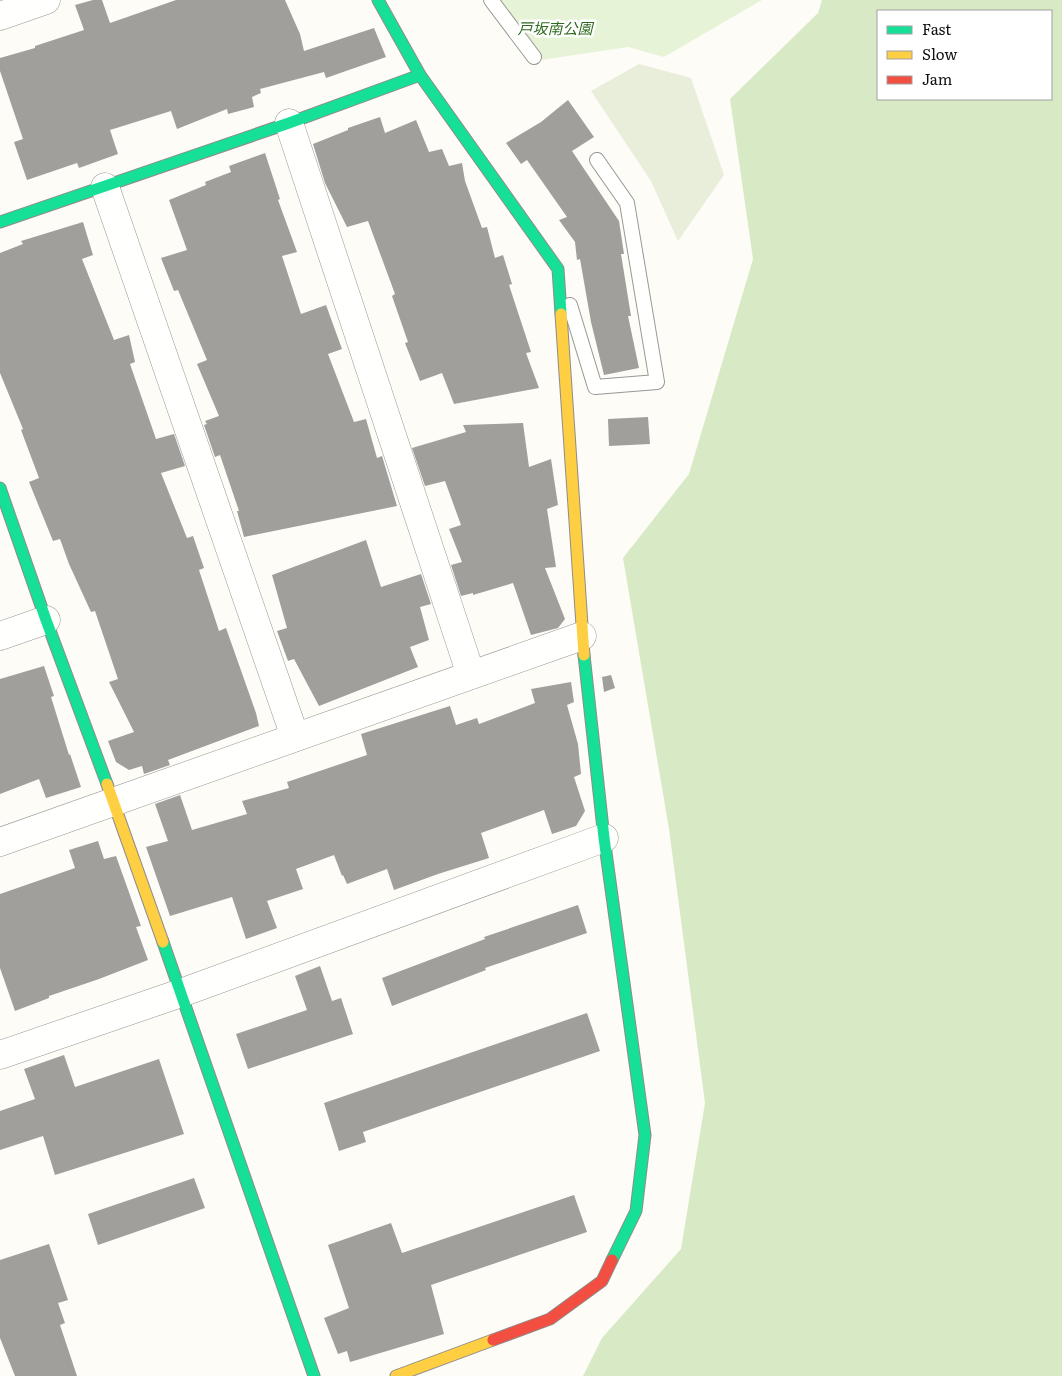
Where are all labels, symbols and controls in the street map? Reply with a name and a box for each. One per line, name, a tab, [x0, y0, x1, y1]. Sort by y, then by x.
legend	[877, 10, 1052, 100]
park label: 戸坂南公園	[517, 16, 594, 39]
text: Fast	[922, 17, 951, 40]
text: Slow	[922, 42, 957, 65]
text: Jam	[922, 67, 953, 90]

